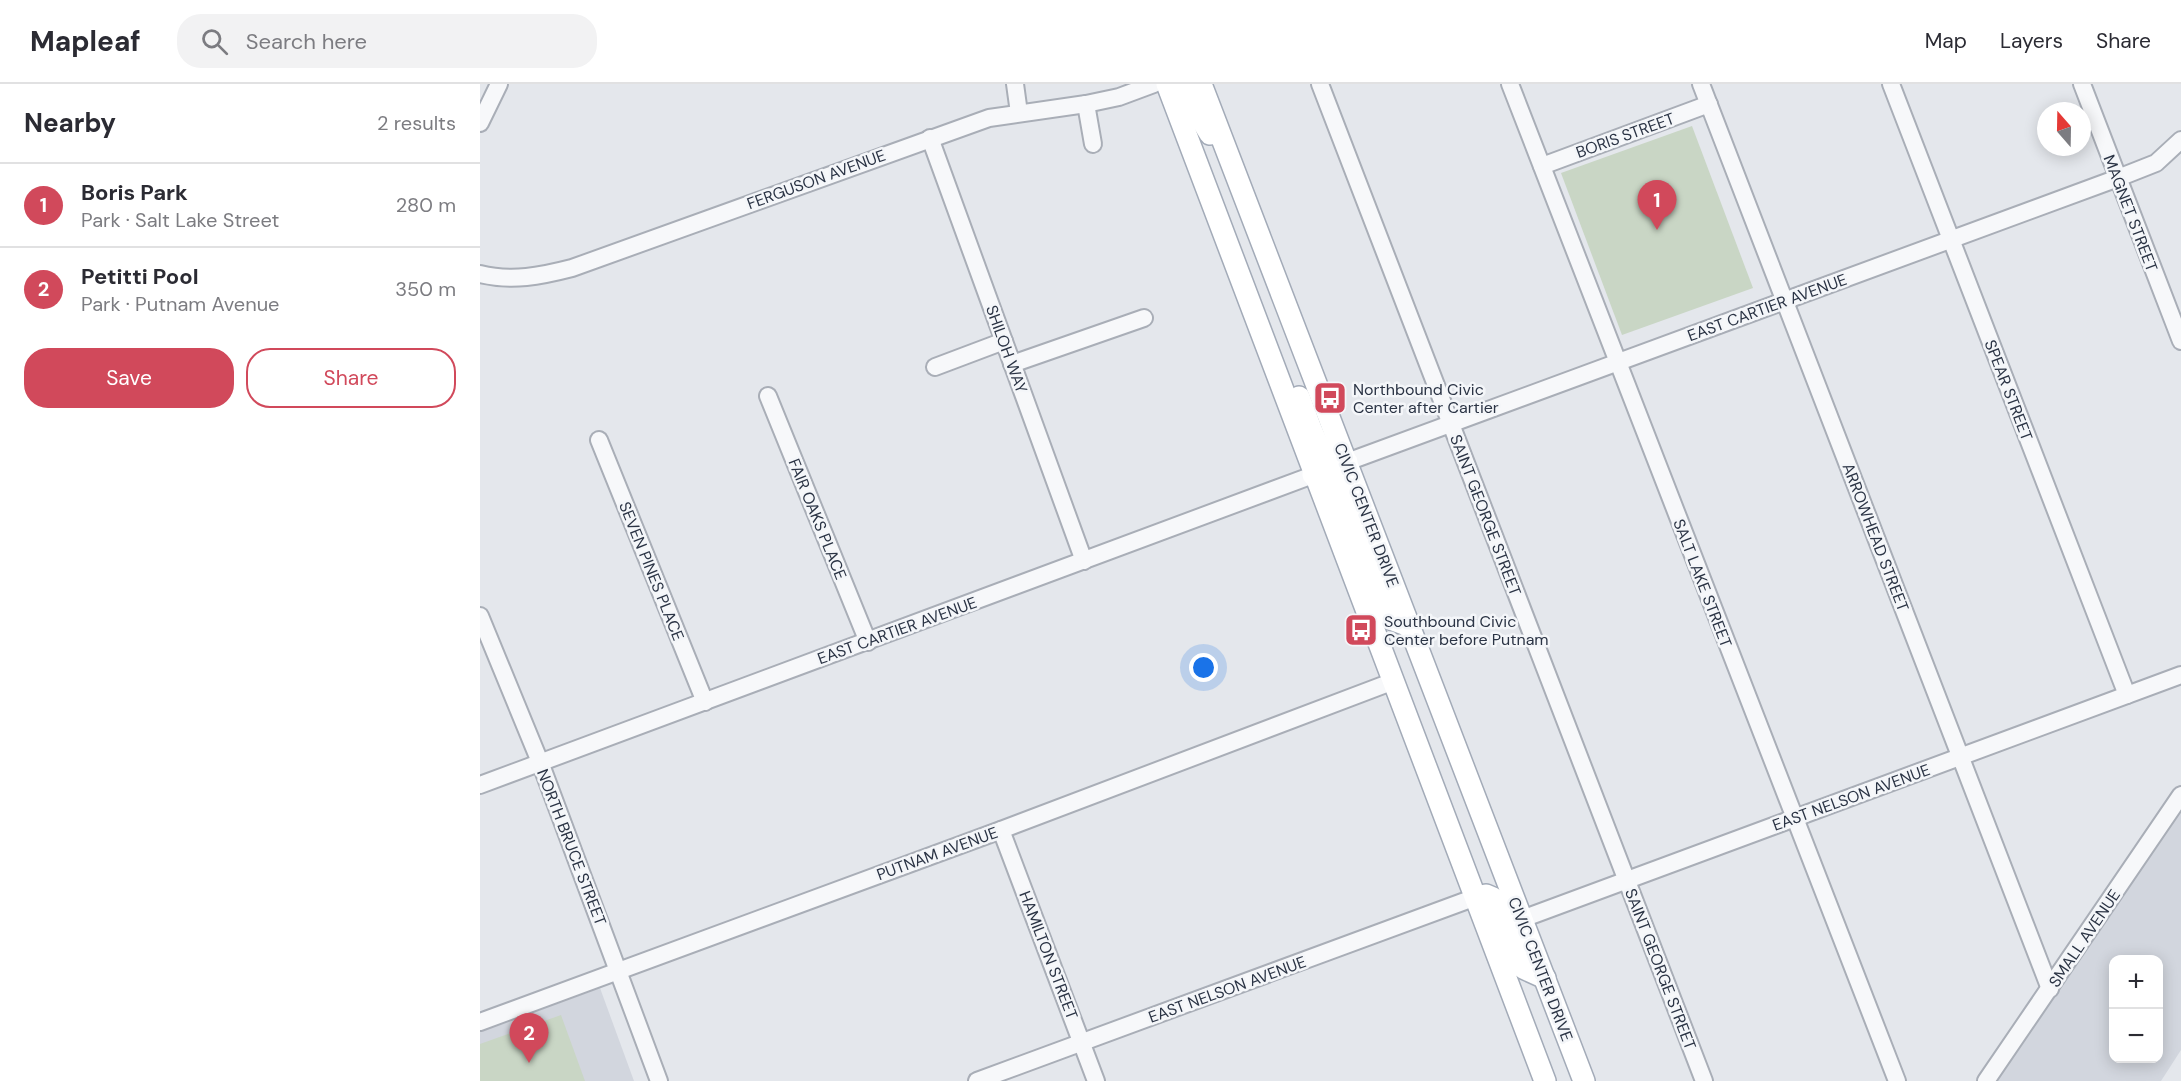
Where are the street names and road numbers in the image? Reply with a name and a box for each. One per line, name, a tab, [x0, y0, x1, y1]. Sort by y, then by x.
street label: BORIS STREET	[1573, 108, 1677, 163]
street label: FERGUSON AVENUE	[744, 145, 888, 214]
street label: MAGNET STREET	[2099, 152, 2162, 275]
street label: EAST CARTIER AVENUE	[1685, 269, 1850, 346]
street label: SHILOH WAY	[981, 302, 1032, 396]
street label: SPEAR STREET	[1980, 337, 2037, 444]
street label: SAINT GEORGE STREET	[1445, 432, 1526, 599]
street label: CIVIC CENTER DRIVE	[1329, 440, 1404, 590]
street label: FAIR OAKS PLACE	[784, 456, 851, 583]
street label: ARROWHEAD STREET	[1838, 460, 1914, 614]
street label: SEVEN PINES PLACE	[614, 499, 689, 644]
street label: SALT LAKE STREET	[1668, 516, 1737, 650]
street label: EAST CARTIER AVENUE	[815, 592, 980, 669]
street label: EAST NELSON AVENUE	[1769, 759, 1933, 836]
street label: NORTH BRUCE STREET	[532, 766, 611, 928]
street label: PUTNAM AVENUE	[874, 822, 1001, 885]
street label: SMALL AVENUE	[2044, 885, 2125, 991]
street label: SAINT GEORGE STREET	[1620, 886, 1701, 1053]
street label: HAMILTON STREET	[1014, 888, 1083, 1022]
street label: CIVIC CENTER DRIVE	[1503, 894, 1578, 1044]
street label: EAST NELSON AVENUE	[1145, 951, 1309, 1028]

